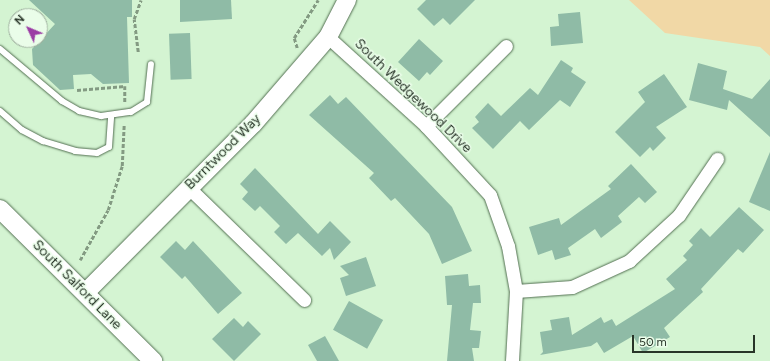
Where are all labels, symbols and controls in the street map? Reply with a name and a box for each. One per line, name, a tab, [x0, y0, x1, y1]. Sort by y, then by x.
north arrow	[8, 8, 48, 48]
text: N	[12, 12, 27, 28]
street label: South Wedgewood Drive	[351, 36, 475, 156]
street label: Burntwood Way	[182, 111, 264, 193]
street label: South Salford Lane	[29, 237, 125, 333]
scale bar	[634, 327, 757, 353]
text: 50 m	[639, 335, 667, 349]

